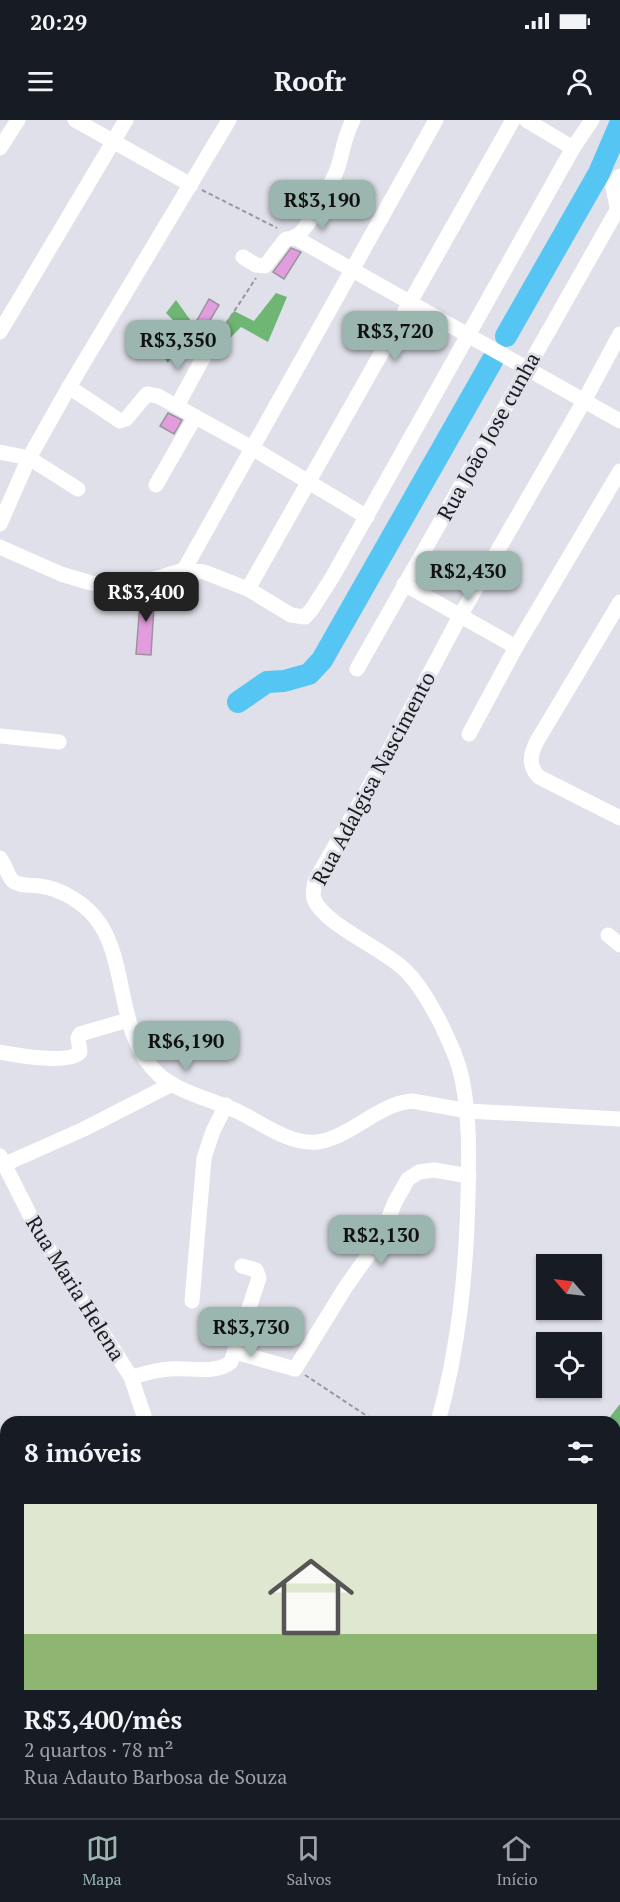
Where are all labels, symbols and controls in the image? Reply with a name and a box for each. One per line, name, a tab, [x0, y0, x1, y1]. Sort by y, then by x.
text: 20:29	[30, 7, 87, 36]
text: Roofr	[274, 63, 346, 99]
icon: menu	[24, 65, 57, 98]
icon: person	[563, 65, 596, 98]
pin: R$3,190	[267, 180, 377, 231]
text: R$3,190	[284, 186, 360, 213]
pin: R$3,720	[340, 311, 450, 362]
text: R$3,720	[357, 317, 433, 344]
pin: R$3,350	[123, 320, 233, 371]
text: R$3,350	[140, 326, 216, 353]
street label: Rua João Jose cunha	[430, 347, 546, 525]
pin: R$2,430	[413, 551, 523, 602]
text: R$2,430	[430, 557, 506, 584]
pin: R$3,400	[91, 572, 201, 623]
text: R$3,400	[108, 578, 184, 605]
street label: Rua Adalgisa Nascimento	[305, 667, 441, 889]
pin: R$6,190	[131, 1021, 241, 1072]
text: R$6,190	[148, 1027, 224, 1054]
street label: Rua Maria Helena	[20, 1210, 132, 1366]
pin: R$2,130	[326, 1215, 436, 1266]
text: R$2,130	[343, 1221, 419, 1248]
north arrow	[536, 1254, 602, 1320]
map controls	[536, 1254, 602, 1398]
pin: R$3,730	[196, 1307, 306, 1358]
text: R$3,730	[213, 1313, 289, 1340]
button: locate	[536, 1332, 602, 1398]
text: 8 imóveis	[24, 1435, 141, 1469]
icon: filters	[564, 1436, 597, 1469]
icon: home	[257, 1543, 365, 1651]
text: R$3,400/mês	[24, 1702, 182, 1736]
text: 2 quartos · 78 m²	[24, 1736, 173, 1763]
text: Rua Adauto Barbosa de Souza	[24, 1763, 287, 1790]
tab: Mapa	[82, 1832, 122, 1890]
tab: Salvos	[286, 1832, 332, 1890]
tab: Início	[496, 1832, 538, 1890]

